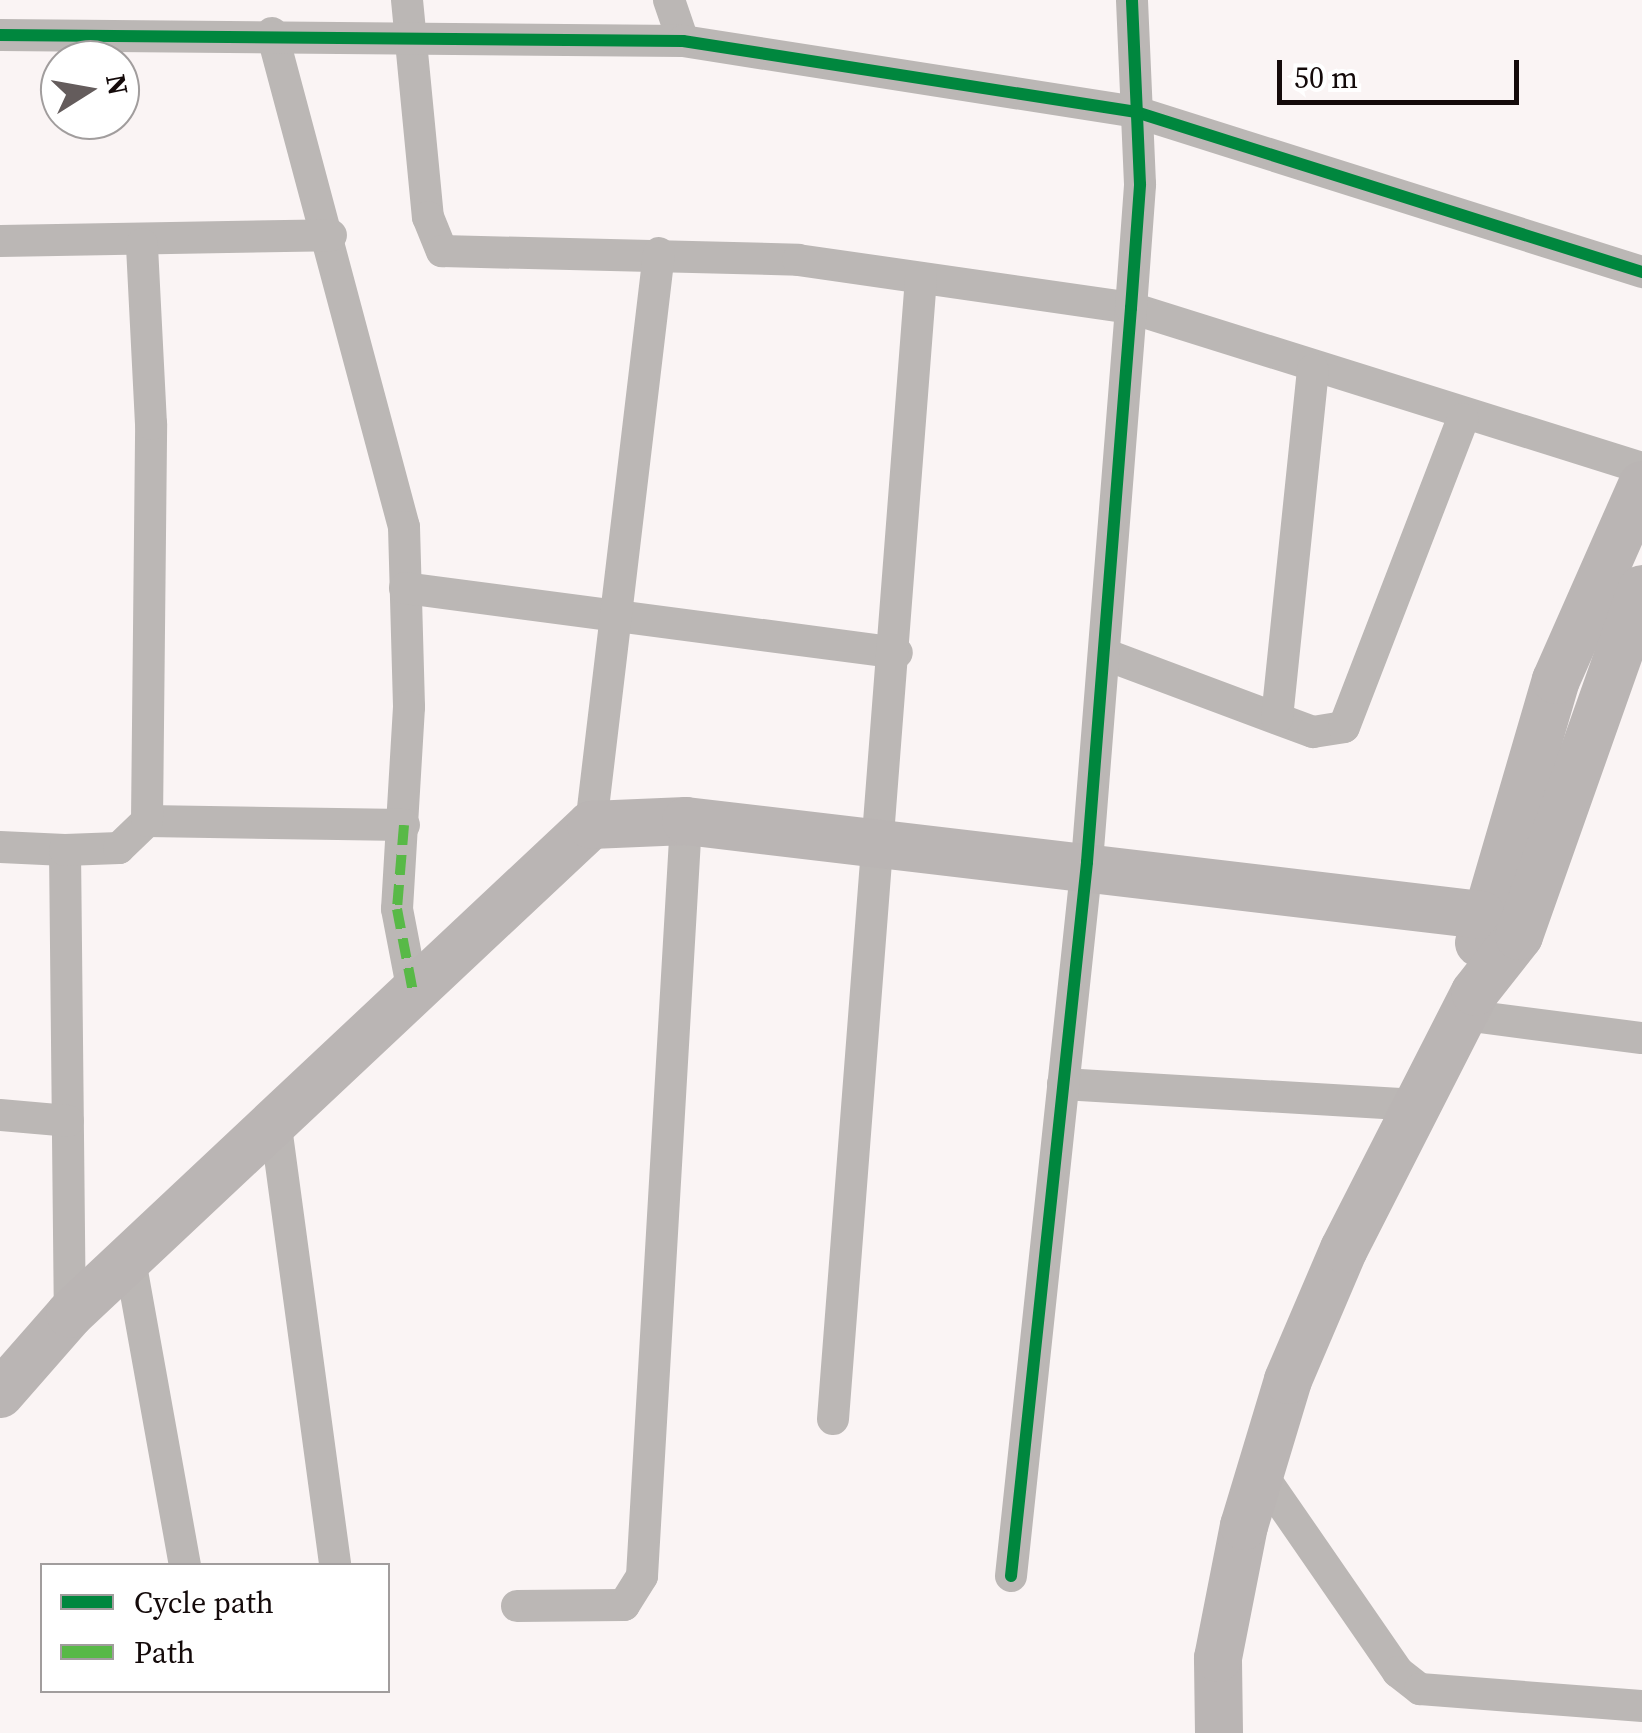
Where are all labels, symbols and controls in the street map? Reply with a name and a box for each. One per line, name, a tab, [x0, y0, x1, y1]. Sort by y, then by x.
north arrow	[40, 40, 140, 140]
scale bar	[1282, 40, 1524, 102]
text: 50 m	[1294, 57, 1358, 98]
text: N	[97, 71, 138, 98]
legend	[40, 1563, 390, 1693]
text: Cycle path	[134, 1582, 274, 1623]
text: Path	[134, 1632, 195, 1673]

